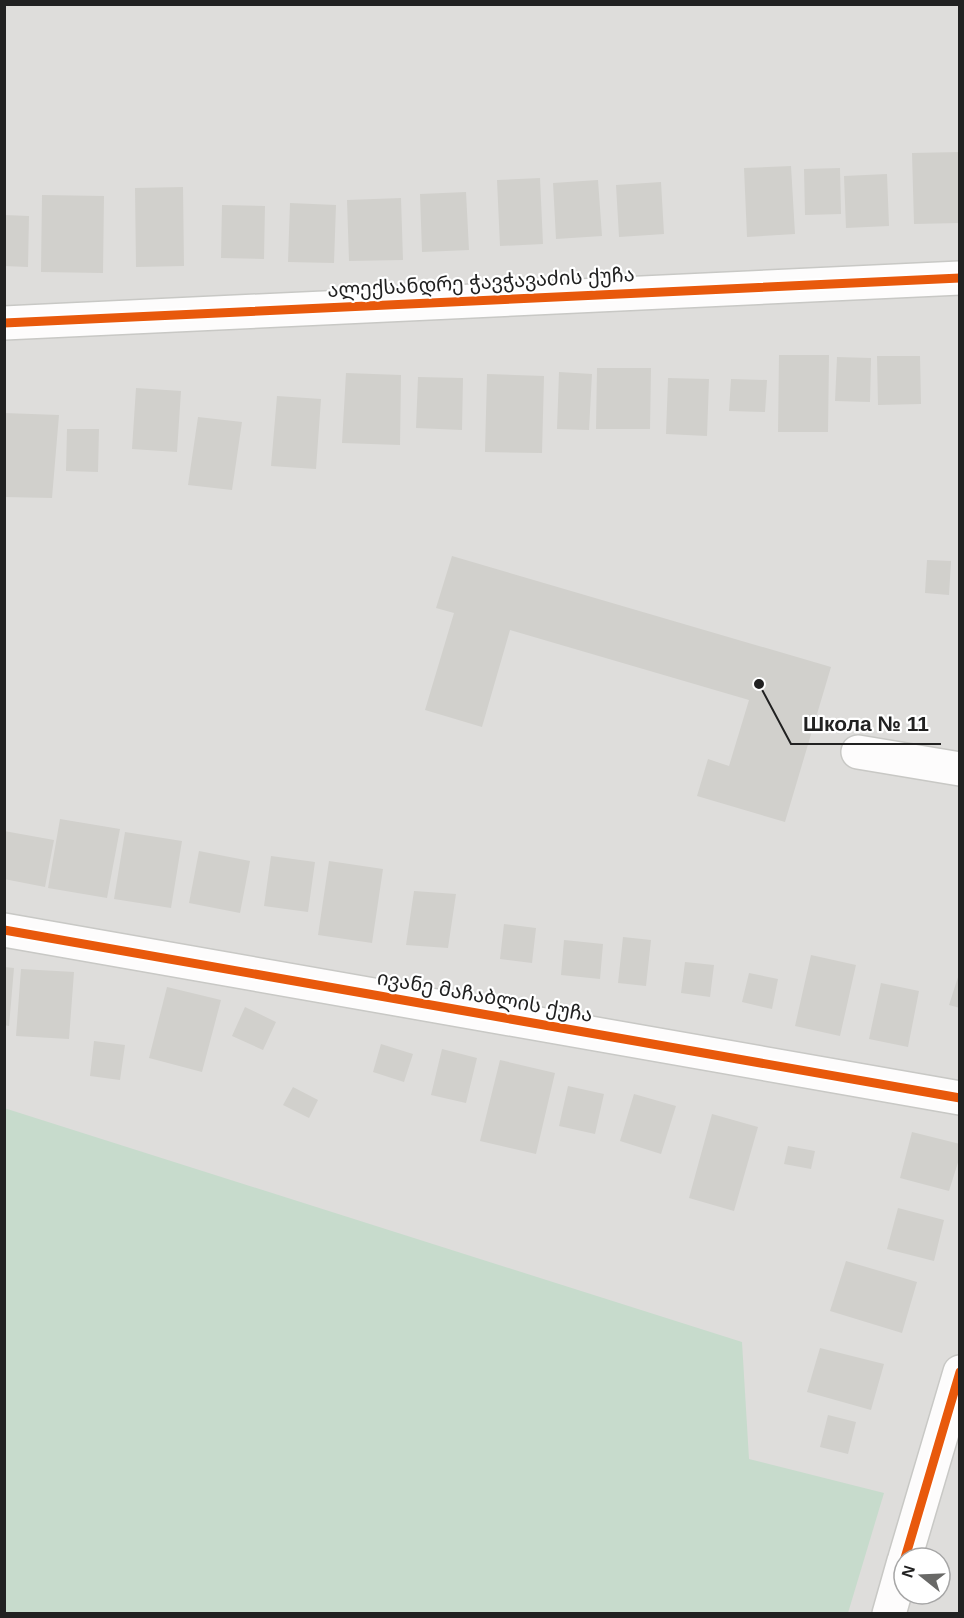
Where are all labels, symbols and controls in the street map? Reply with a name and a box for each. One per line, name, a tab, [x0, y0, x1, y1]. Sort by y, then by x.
street label: ალექსანდრე ჭავჭავაძის ქუჩა	[327, 263, 635, 303]
callout: Школа № 11	[791, 705, 941, 744]
text: Школа № 11	[803, 712, 929, 735]
street label: ივანე მაჩაბლის ქუჩა	[375, 966, 594, 1028]
north arrow	[892, 1546, 952, 1606]
text: N	[898, 1563, 918, 1580]

